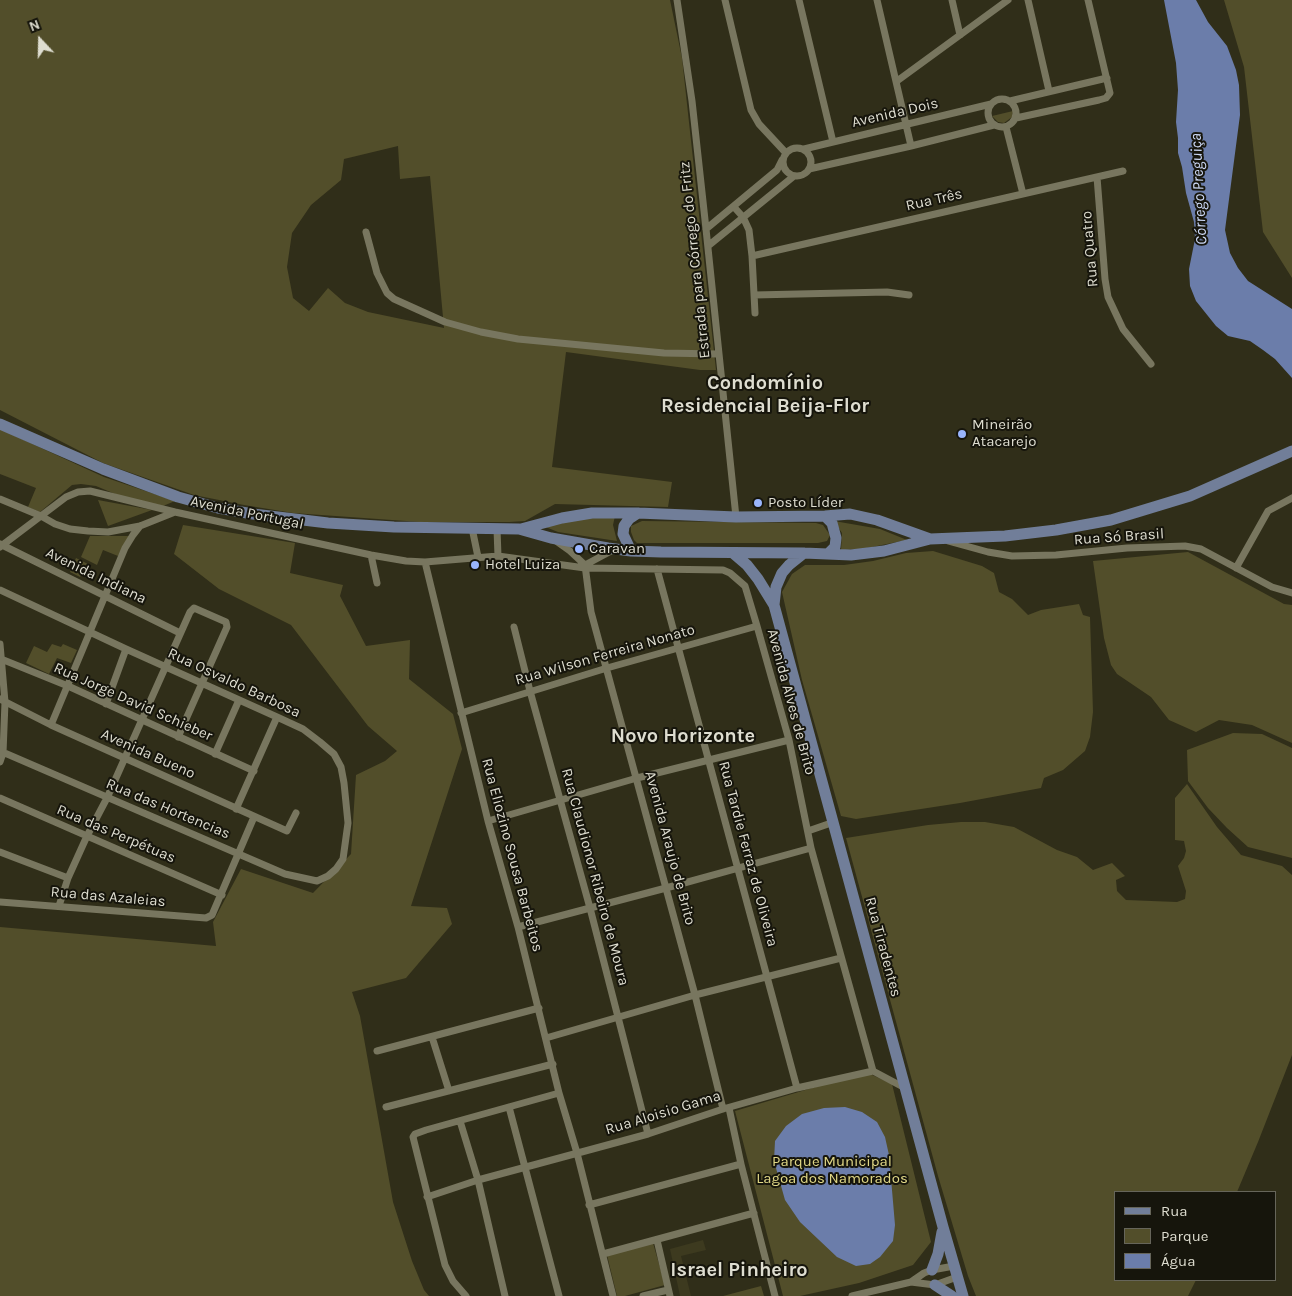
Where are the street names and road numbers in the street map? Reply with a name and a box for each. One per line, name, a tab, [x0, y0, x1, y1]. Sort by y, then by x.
street label: Avenida Dois	[850, 94, 940, 132]
street label: Estrada para Córrego do Fritz	[676, 161, 714, 359]
street label: Rua Três	[904, 185, 964, 215]
street label: Rua Quatro	[1078, 210, 1102, 288]
street label: Avenida Portugal	[189, 492, 305, 534]
street label: Rua Só Brasil	[1073, 525, 1165, 549]
street label: Avenida Indiana	[43, 544, 149, 608]
street label: Rua Wilson Ferreira Nonato	[513, 621, 697, 689]
street label: Avenida Alves de Brito	[763, 627, 819, 777]
street label: Rua Osvaldo Barbosa	[165, 644, 303, 722]
street label: Rua Jorge David Schieber	[51, 659, 215, 745]
street label: Avenida Bueno	[98, 725, 198, 783]
street label: Rua Eliozino Sousa Barbeitos	[477, 756, 547, 954]
street label: Rua Tardie Ferraz de Oliveira	[715, 759, 781, 949]
street label: Rua Claudionor Ribeiro de Moura	[557, 766, 633, 988]
street label: Avenida Araujo de Brito	[641, 769, 699, 927]
street label: Rua das Hortencias	[103, 775, 233, 843]
street label: Rua das Perpétuas	[54, 801, 178, 867]
street label: Rua das Azaleias	[50, 883, 166, 911]
street label: Rua Tiradentes	[861, 895, 905, 999]
street label: Rua Aloisio Gama	[603, 1087, 723, 1139]

